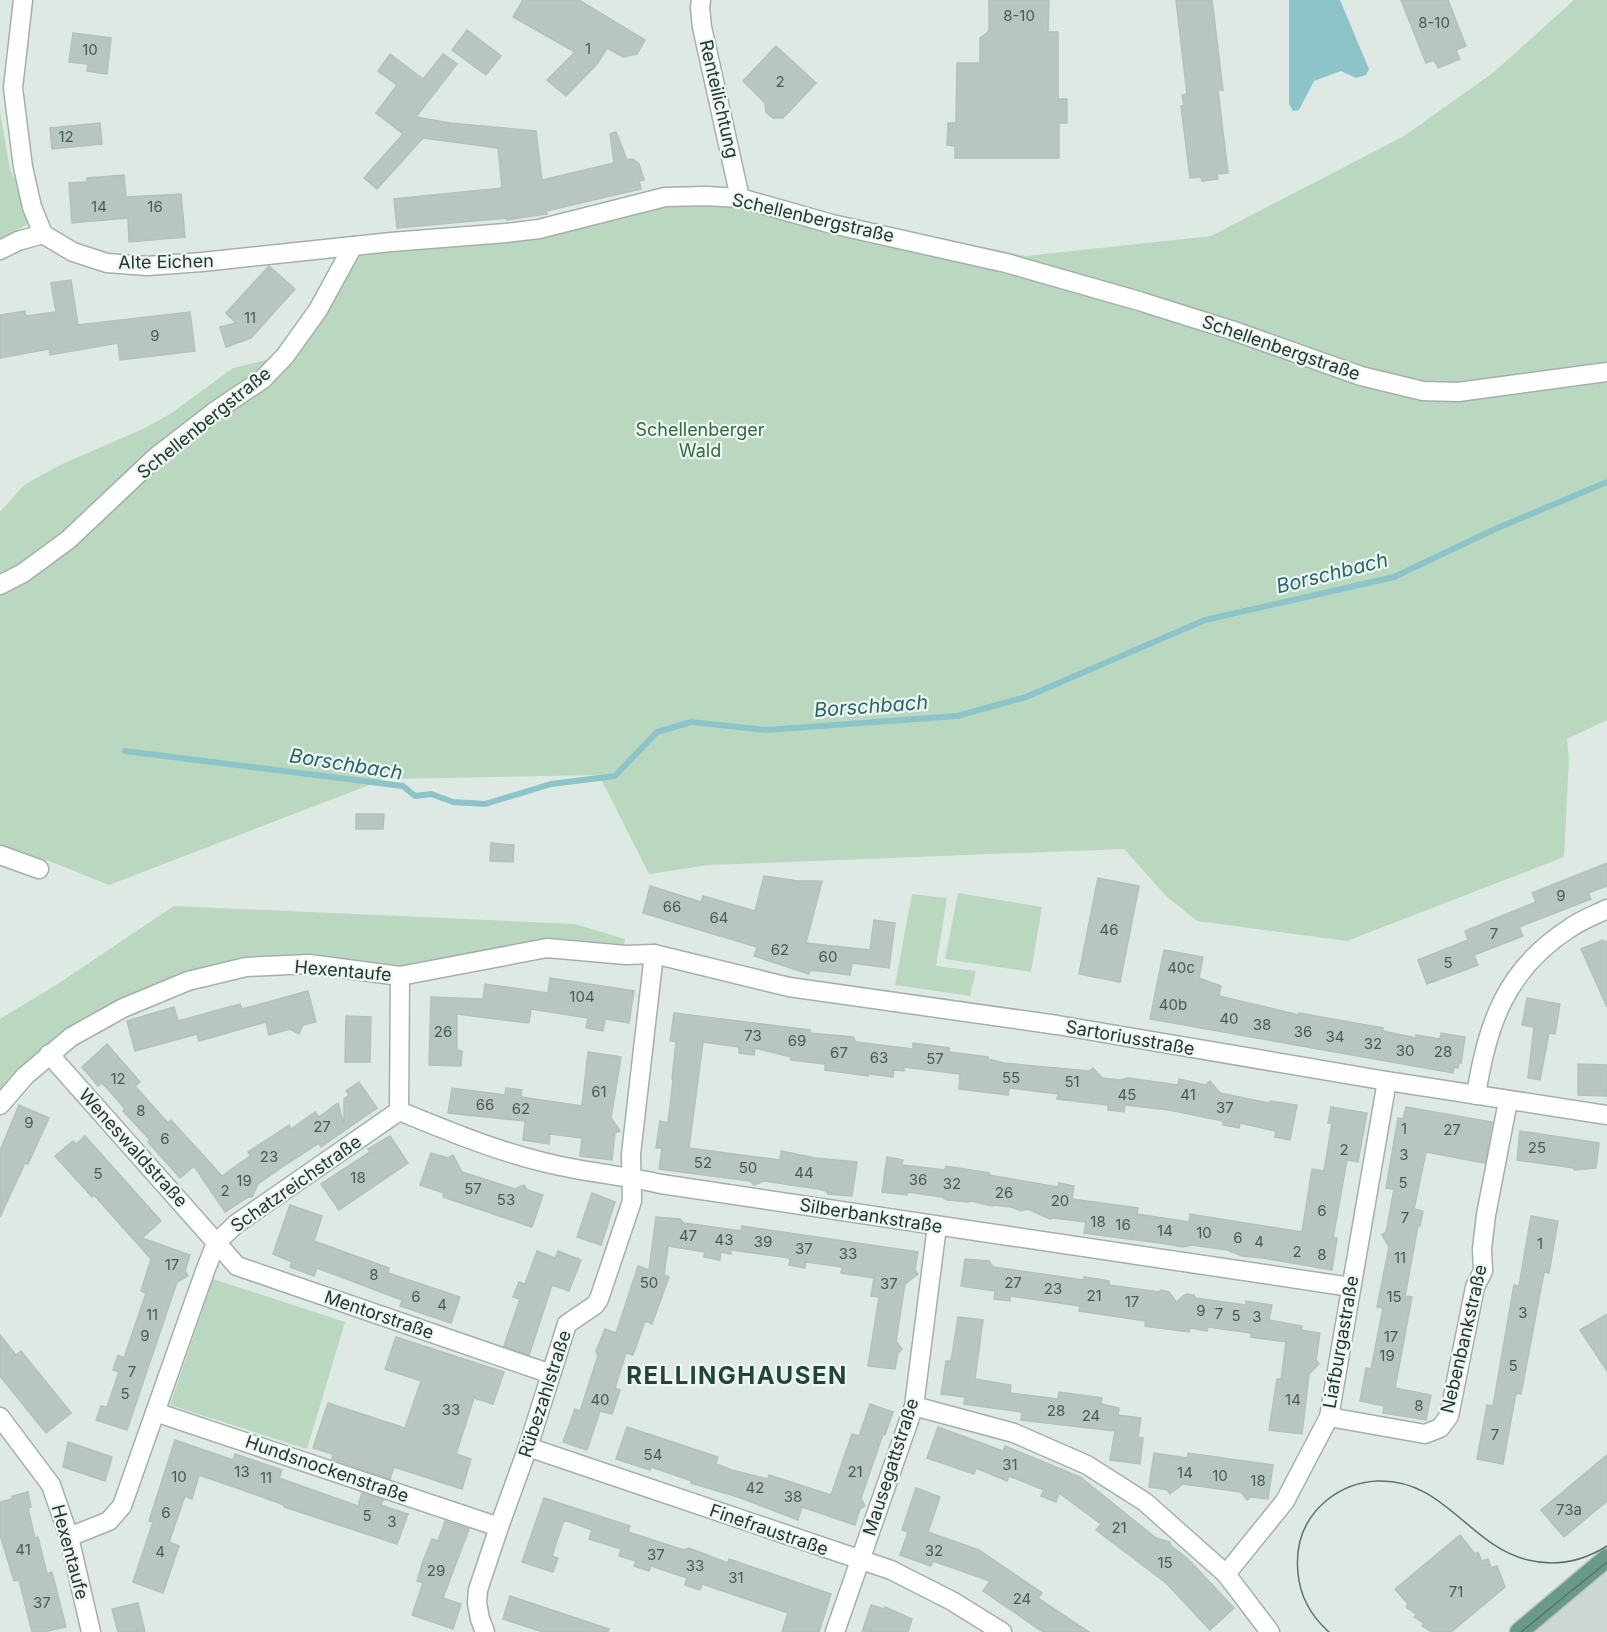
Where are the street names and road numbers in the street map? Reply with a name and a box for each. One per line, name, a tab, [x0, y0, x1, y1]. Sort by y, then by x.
street label: Renteilichtung	[696, 38, 743, 160]
street label: Schellenbergstraße	[730, 189, 896, 246]
street label: Alte Eichen	[118, 250, 214, 273]
street label: Schellenbergstraße	[1199, 311, 1363, 384]
street label: Schellenbergstraße	[133, 362, 275, 483]
street label: Hexentaufe	[294, 956, 392, 985]
street label: Sartoriusstraße	[1064, 1016, 1196, 1059]
street label: Weneswaldstraße	[75, 1084, 192, 1211]
street label: Schatzreichstraße	[226, 1131, 365, 1237]
street label: Silberbankstraße	[798, 1194, 944, 1237]
street label: Nebenbankstraße	[1436, 1263, 1491, 1415]
street label: Liafburgastraße	[1318, 1274, 1363, 1410]
street label: Mentorstraße	[322, 1286, 437, 1343]
street label: Rübezahlstraße	[514, 1328, 575, 1460]
street label: Mausegattstraße	[858, 1396, 923, 1538]
street label: Hundsnockenstraße	[243, 1431, 412, 1506]
street label: Finefraustraße	[707, 1499, 831, 1560]
street label: Hexentaufe	[48, 1502, 93, 1602]

